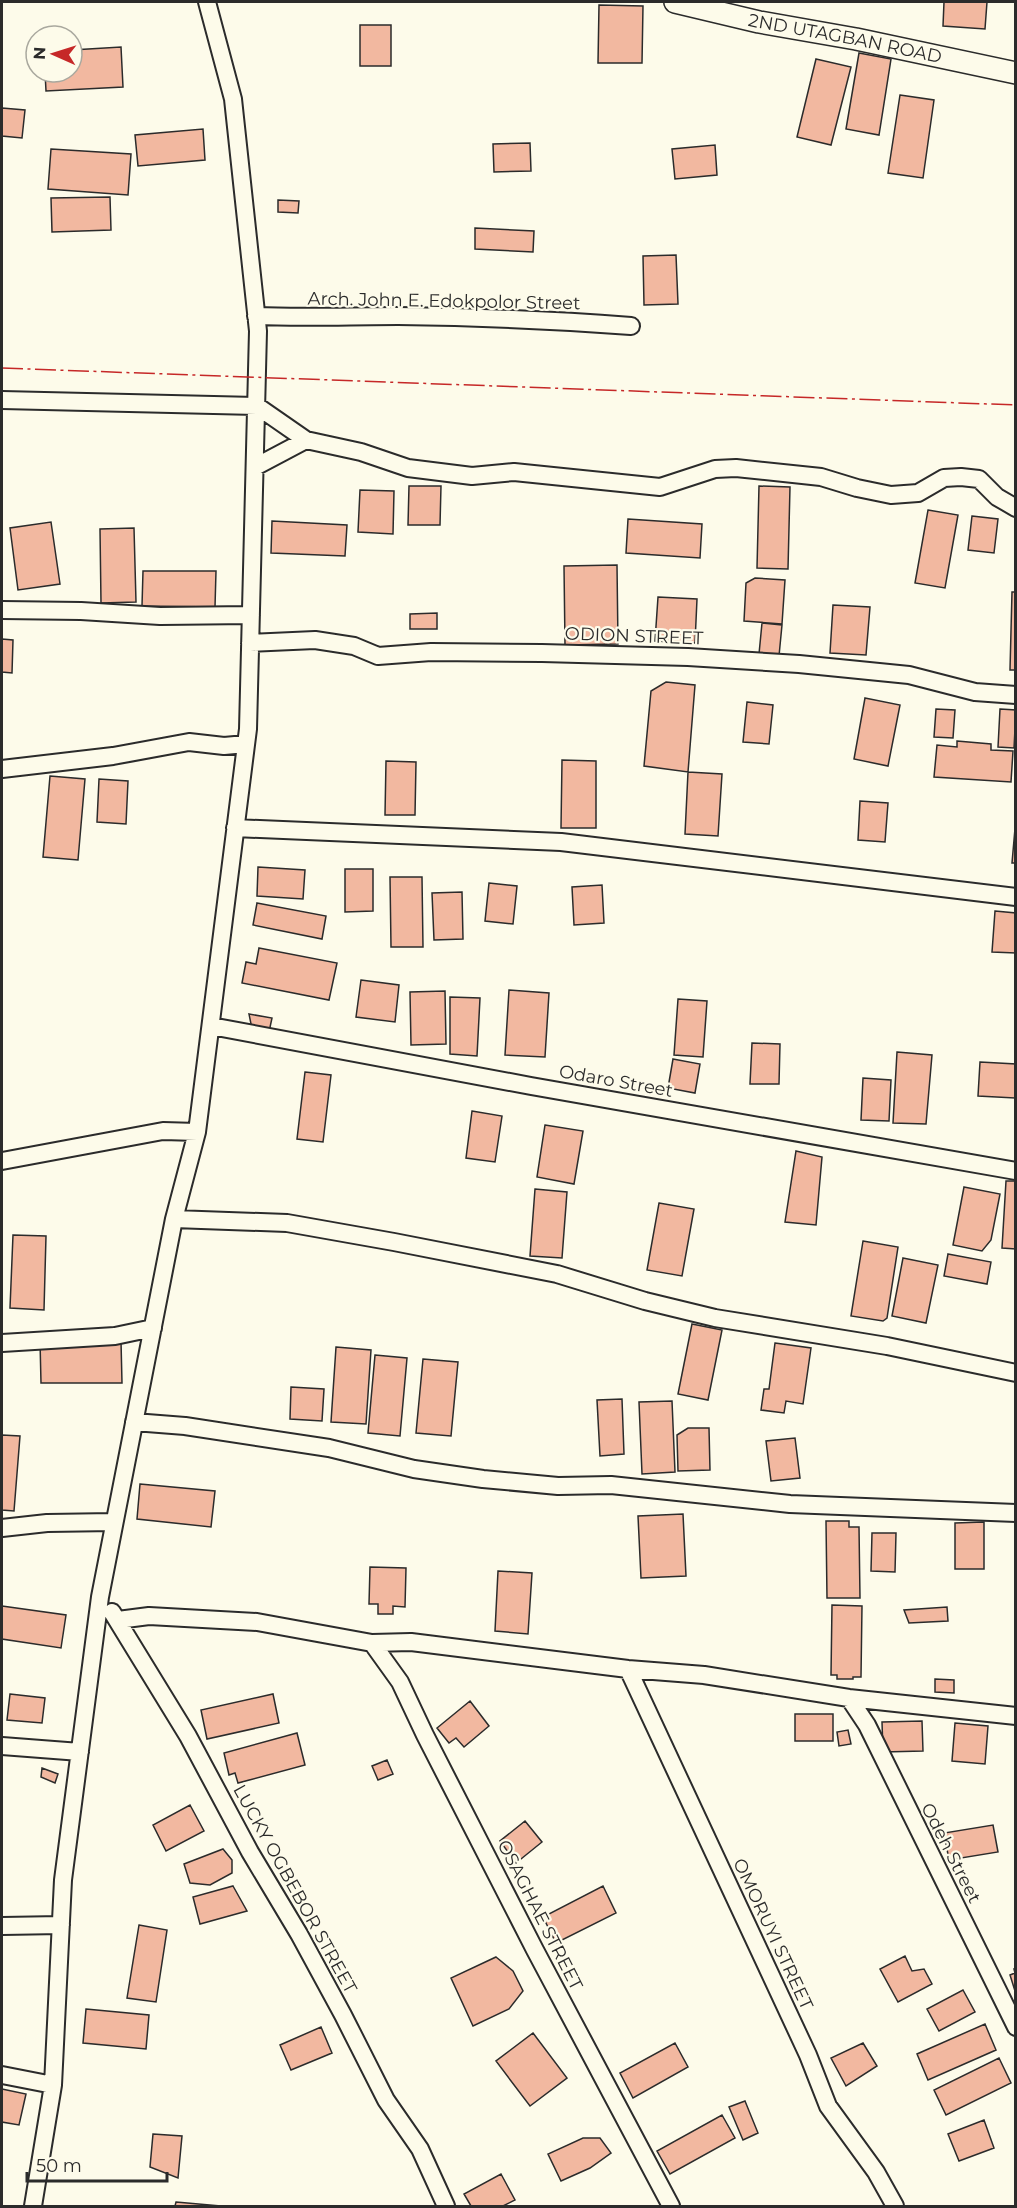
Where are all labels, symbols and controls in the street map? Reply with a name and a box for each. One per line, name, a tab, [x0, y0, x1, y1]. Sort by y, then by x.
street label: 2ND UTAGBAN ROAD	[746, 9, 944, 68]
north arrow	[24, 24, 84, 84]
text: N	[30, 46, 49, 60]
street label: Arch. John E. Edokpolor Street	[307, 288, 581, 314]
street label: ODION STREET	[564, 623, 704, 649]
street label: Odaro Street	[557, 1060, 675, 1102]
street label: LUCKY OGBEBOR STREET	[228, 1781, 362, 1998]
street label: Odeh Street	[916, 1799, 986, 1907]
street label: OSAGHAE STREET	[493, 1836, 588, 1994]
street label: OMORUYI STREET	[728, 1855, 818, 2014]
scale bar	[27, 2145, 166, 2183]
text: 50 m	[36, 2155, 82, 2177]

